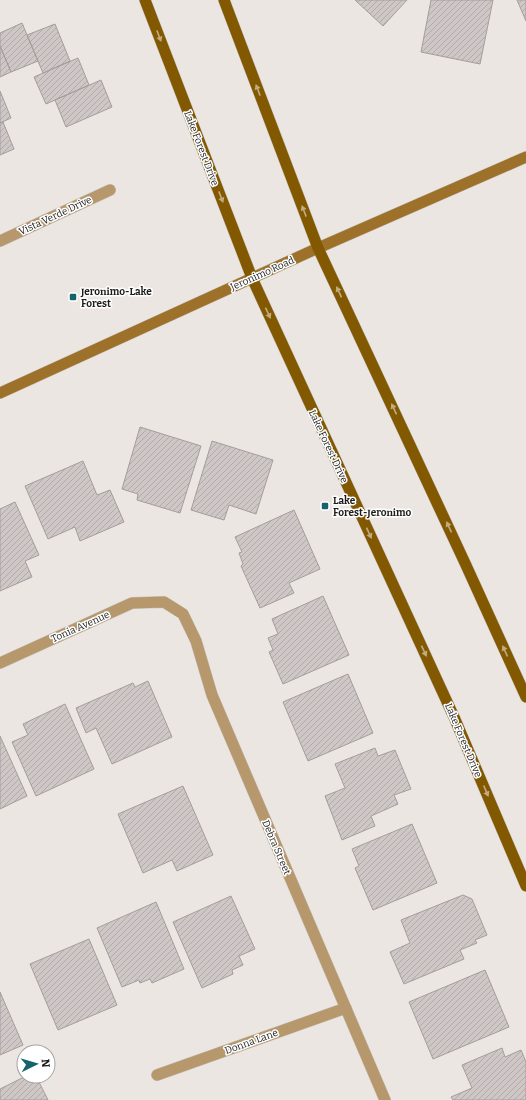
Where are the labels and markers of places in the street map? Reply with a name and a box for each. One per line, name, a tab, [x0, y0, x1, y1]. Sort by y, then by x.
place label: Jeronimo-Lake Forest	[80, 286, 152, 310]
marker: Jeronimo-Lake Forest	[68, 292, 78, 302]
place label: Lake Forest-Jeronimo	[333, 495, 412, 519]
marker: Lake Forest-Jeronimo	[320, 501, 330, 511]

